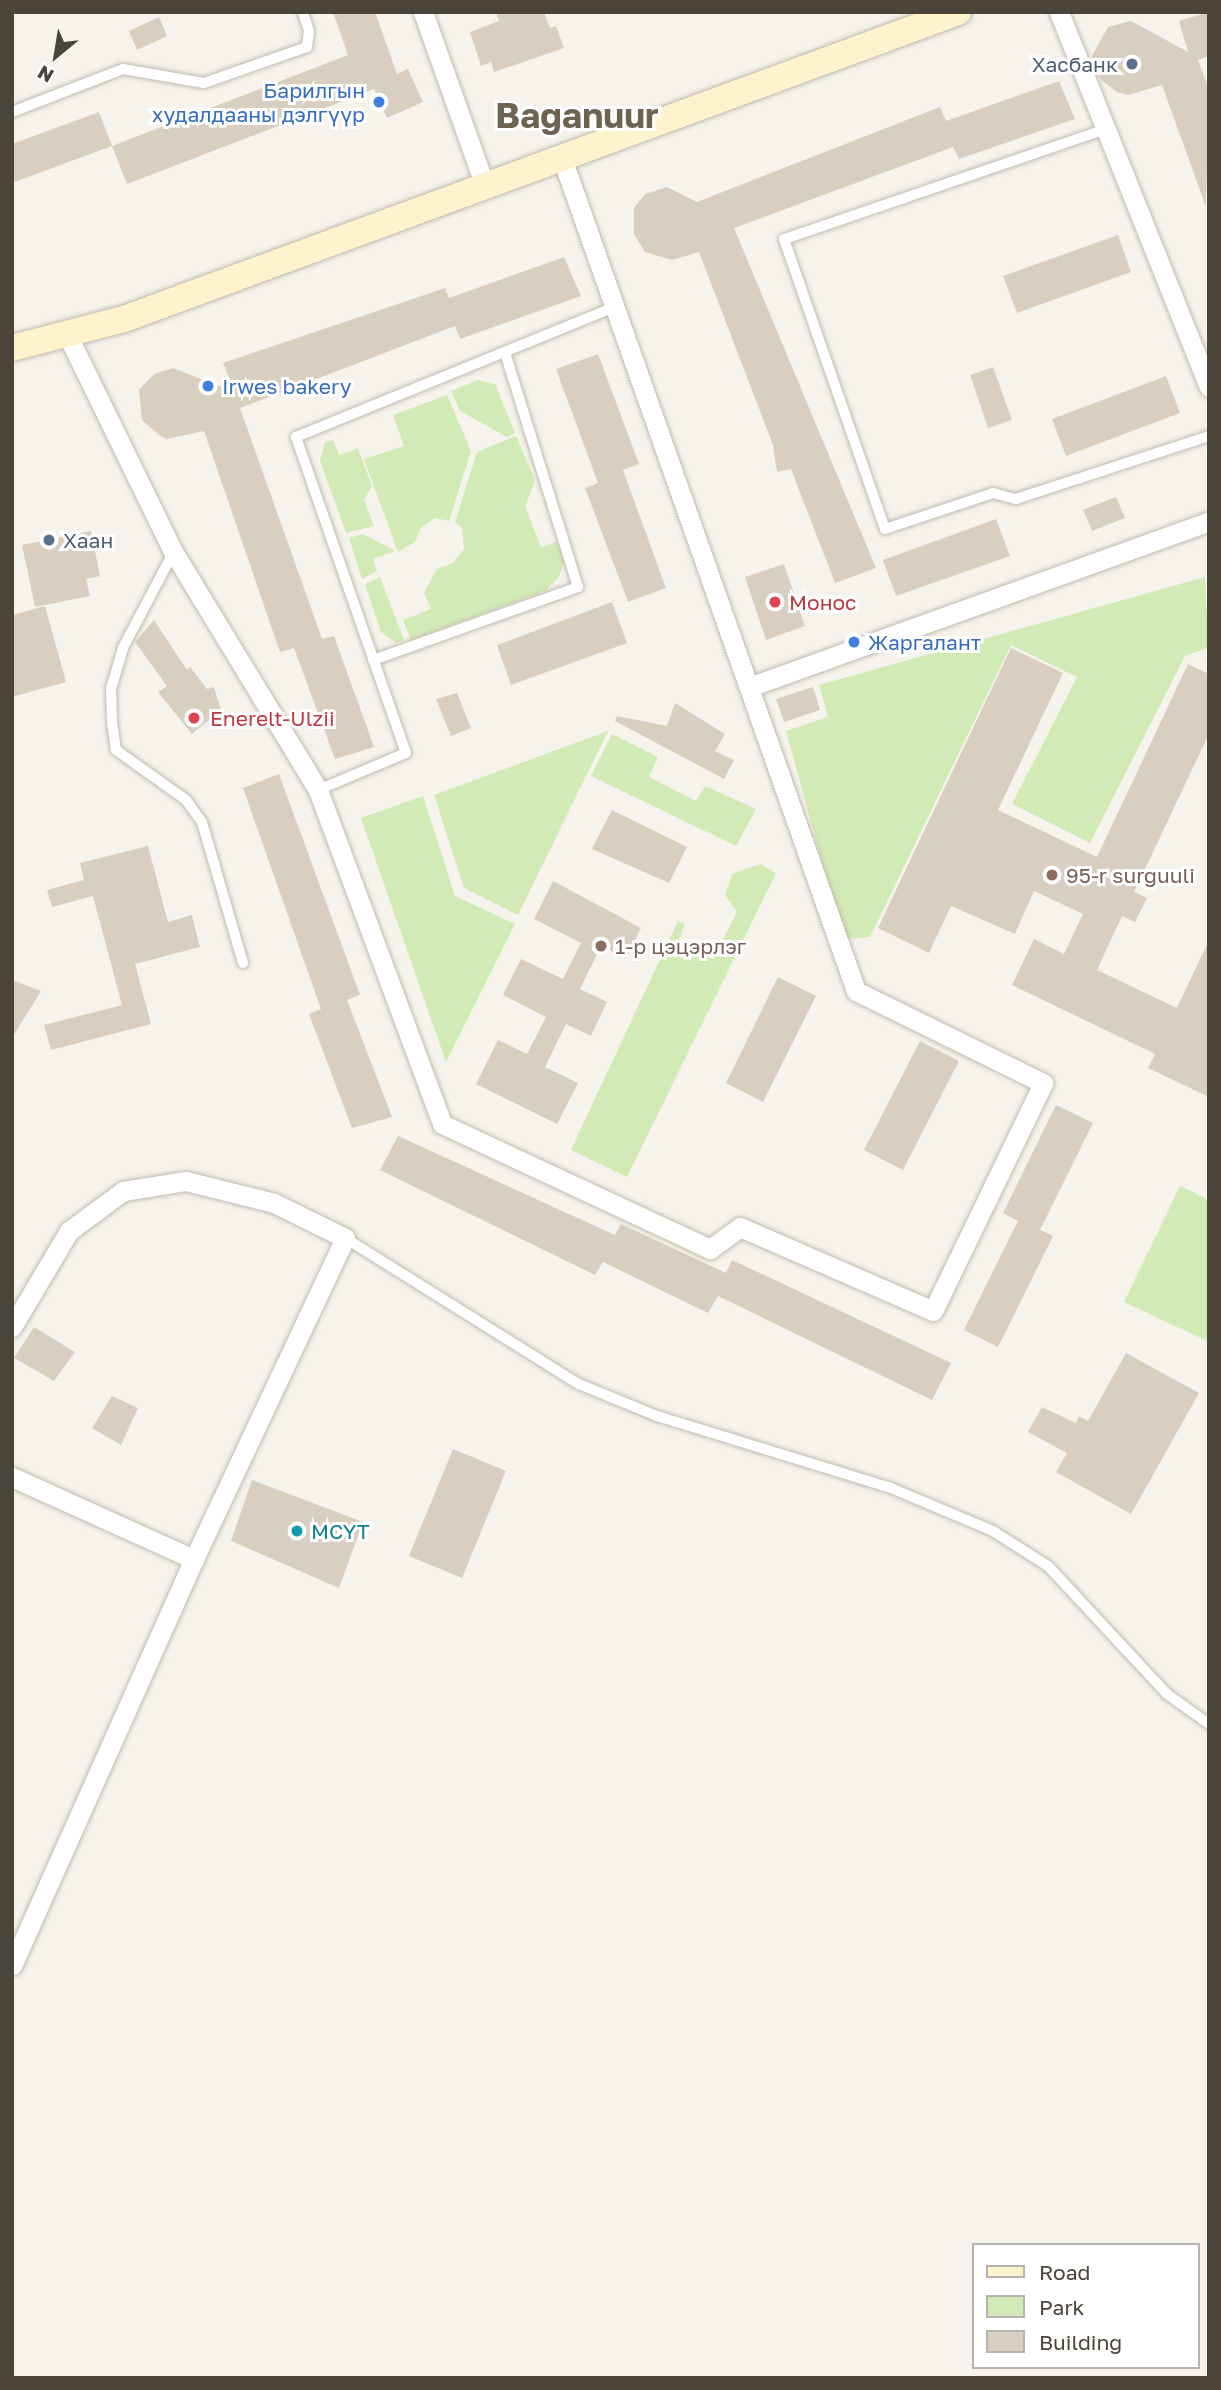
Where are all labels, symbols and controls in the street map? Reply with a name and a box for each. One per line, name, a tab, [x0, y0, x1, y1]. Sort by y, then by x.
north arrow	[21, 21, 91, 91]
place label: Хасбанк	[1032, 51, 1118, 77]
marker: Хасбанк	[1124, 56, 1140, 72]
text: N	[33, 61, 57, 88]
place label: Барилгын худалдааны дэлгүүр	[152, 77, 365, 127]
marker: Барилгын худалдааны дэлгүүр	[371, 94, 387, 110]
district label: Baganuur	[495, 94, 659, 136]
place label: Irwes bakery	[222, 373, 352, 399]
marker: Irwes bakery	[200, 378, 216, 394]
place label: Хаан	[63, 527, 113, 553]
marker: Хаан	[41, 532, 57, 548]
place label: Монос	[789, 589, 857, 615]
marker: Монос	[767, 594, 783, 610]
place label: Жаргалант	[868, 629, 981, 655]
marker: Жаргалант	[846, 634, 862, 650]
place label: Enerelt-Ulzii	[210, 705, 335, 731]
marker: Enerelt-Ulzii	[184, 708, 204, 728]
place label: 95-r surguuli	[1066, 862, 1195, 888]
marker: 95-r surguuli	[1044, 867, 1060, 883]
place label: 1-р цэцэрлэг	[615, 933, 746, 959]
marker: 1-р цэцэрлэг	[593, 938, 609, 954]
place label: МСҮТ	[311, 1518, 370, 1544]
marker: МСҮТ	[289, 1523, 305, 1539]
legend	[972, 2243, 1200, 2369]
text: Road	[1039, 2259, 1090, 2285]
text: Park	[1039, 2294, 1084, 2320]
text: Building	[1039, 2329, 1122, 2355]

